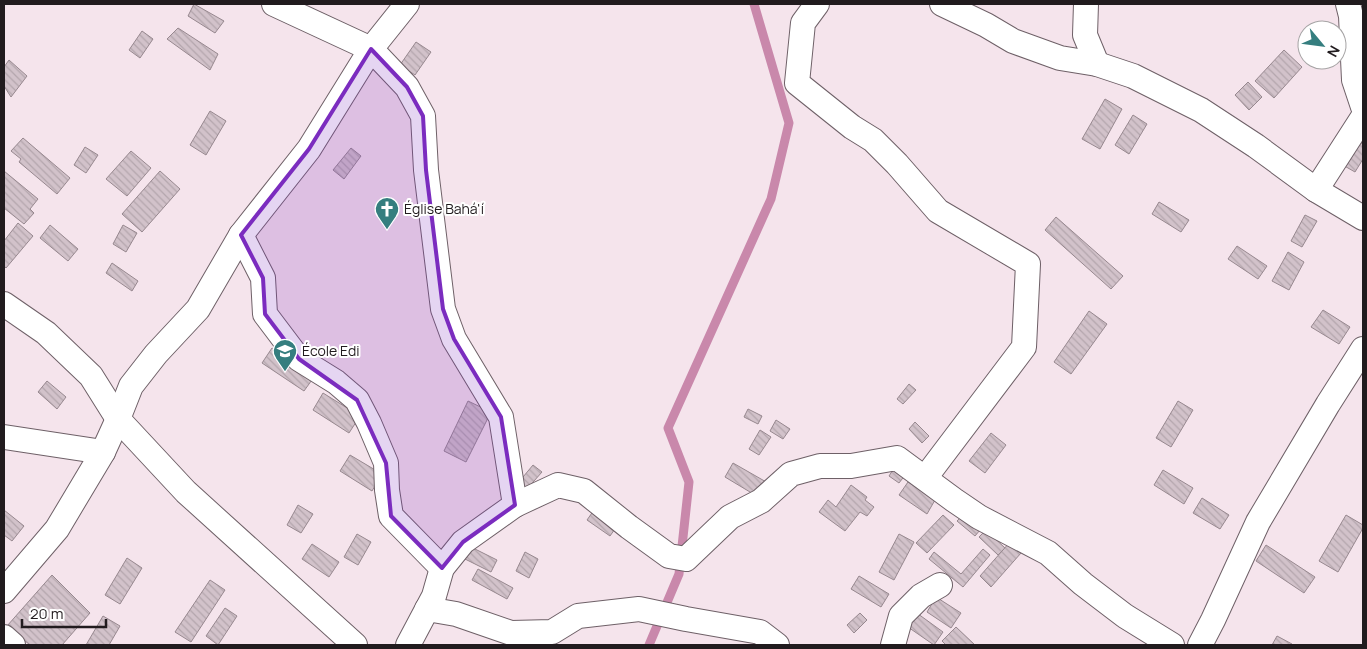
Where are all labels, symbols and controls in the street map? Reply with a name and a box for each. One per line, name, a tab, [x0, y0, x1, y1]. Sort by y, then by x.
north arrow	[1297, 20, 1347, 70]
text: N	[1323, 43, 1345, 61]
church icon: Église Bahá'í	[374, 196, 400, 230]
place label: Église Bahá'í	[404, 199, 484, 218]
school or university icon: École Edi	[272, 338, 298, 372]
place label: École Edi	[302, 341, 360, 360]
scale bar	[22, 596, 106, 628]
text: 20 m	[30, 603, 63, 624]

